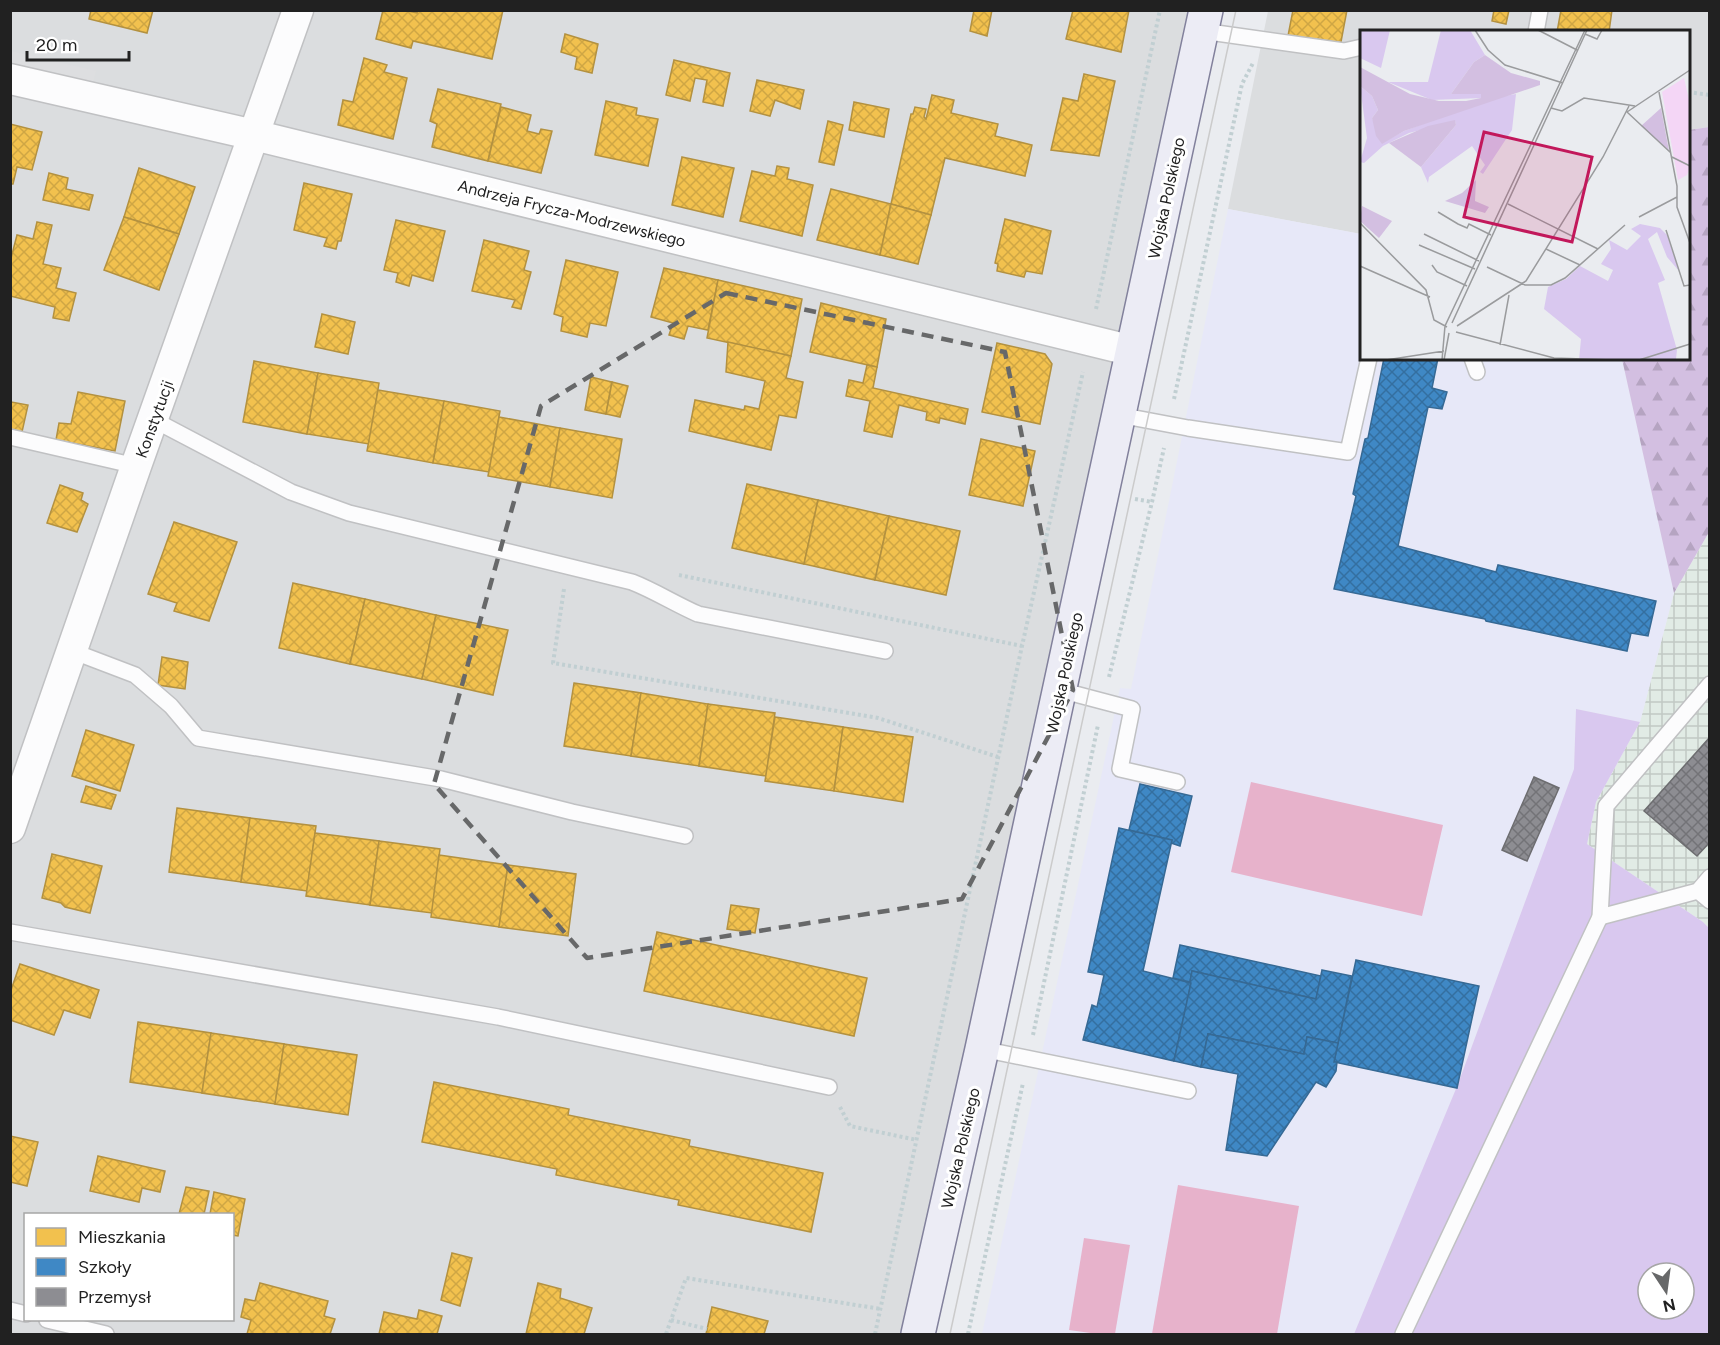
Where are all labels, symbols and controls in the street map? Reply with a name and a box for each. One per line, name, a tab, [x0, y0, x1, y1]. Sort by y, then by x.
scale bar	[27, 24, 129, 62]
inset map	[1360, 30, 1690, 360]
text: 20 m	[36, 34, 77, 56]
street label: Wojska Polskiego	[1144, 136, 1189, 261]
street label: Andrzeja Frycza-Modrzewskiego	[456, 176, 688, 251]
street label: Konstytucji	[132, 378, 177, 461]
street label: Wojska Polskiego	[1042, 611, 1087, 736]
street label: Wojska Polskiego	[937, 1086, 984, 1211]
legend	[24, 1213, 234, 1321]
text: Mieszkania	[78, 1226, 166, 1248]
text: Szkoły	[78, 1256, 132, 1278]
north arrow	[1636, 1261, 1696, 1321]
text: Przemysł	[78, 1286, 151, 1308]
text: N	[1661, 1294, 1677, 1316]

